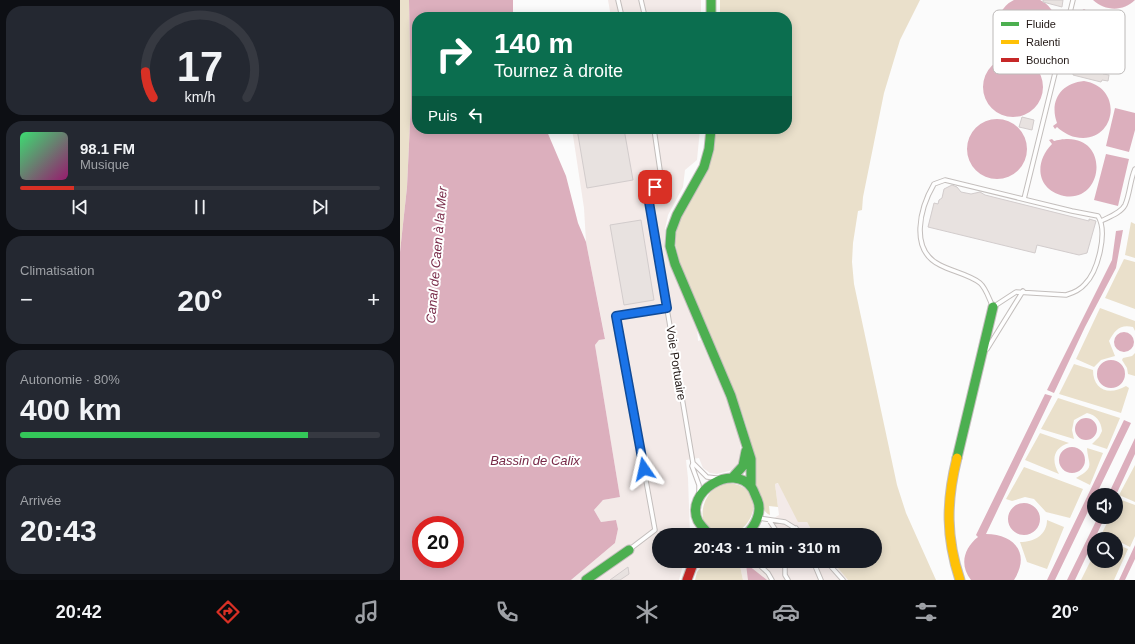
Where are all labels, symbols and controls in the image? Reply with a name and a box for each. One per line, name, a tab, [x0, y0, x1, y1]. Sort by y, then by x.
legend	[993, 10, 1125, 74]
text: Fluide	[1026, 18, 1056, 30]
icon: right	[428, 28, 480, 80]
text: 140 m	[494, 28, 573, 59]
text: Ralenti	[1026, 36, 1060, 48]
text: 17	[177, 43, 223, 90]
text: Bouchon	[1026, 54, 1069, 66]
text: Tournez à droite	[494, 61, 623, 81]
text: km/h	[185, 89, 216, 105]
icon: left	[465, 104, 487, 126]
text: Puis	[428, 107, 457, 124]
text: 98.1 FM	[80, 140, 135, 157]
text: Musique	[80, 157, 129, 172]
pin	[638, 170, 672, 204]
icon: arrive	[644, 176, 666, 198]
water label: Canal de Caen à la Mer	[423, 185, 450, 324]
icon: previous	[69, 196, 91, 218]
icon: pause	[189, 196, 211, 218]
icon: next	[309, 196, 331, 218]
text: Climatisation	[20, 263, 94, 278]
text: 20°	[177, 284, 223, 317]
text: −	[20, 287, 33, 312]
text: +	[367, 287, 380, 312]
street label: Voie Portuaire	[663, 325, 689, 402]
text: Autonomie · 80%	[20, 372, 120, 387]
text: 400 km	[20, 393, 122, 426]
position arrow	[623, 448, 665, 490]
water label: Bassin de Calix	[490, 453, 580, 468]
map controls	[1087, 488, 1123, 568]
button: sound	[1087, 488, 1123, 524]
text: Arrivée	[20, 493, 61, 508]
text: 20:43	[20, 514, 97, 547]
speed limit sign: 20	[412, 516, 464, 568]
button: search	[1087, 532, 1123, 568]
text: 20:43 · 1 min · 310 m	[694, 539, 840, 556]
icon: directions	[214, 598, 242, 626]
icon: music	[353, 598, 381, 626]
icon: phone	[493, 598, 521, 626]
icon: climate	[633, 598, 661, 626]
icon: car	[772, 598, 800, 626]
icon: filters	[912, 598, 940, 626]
text: 20:42	[56, 602, 102, 622]
text: 20°	[1052, 602, 1079, 622]

